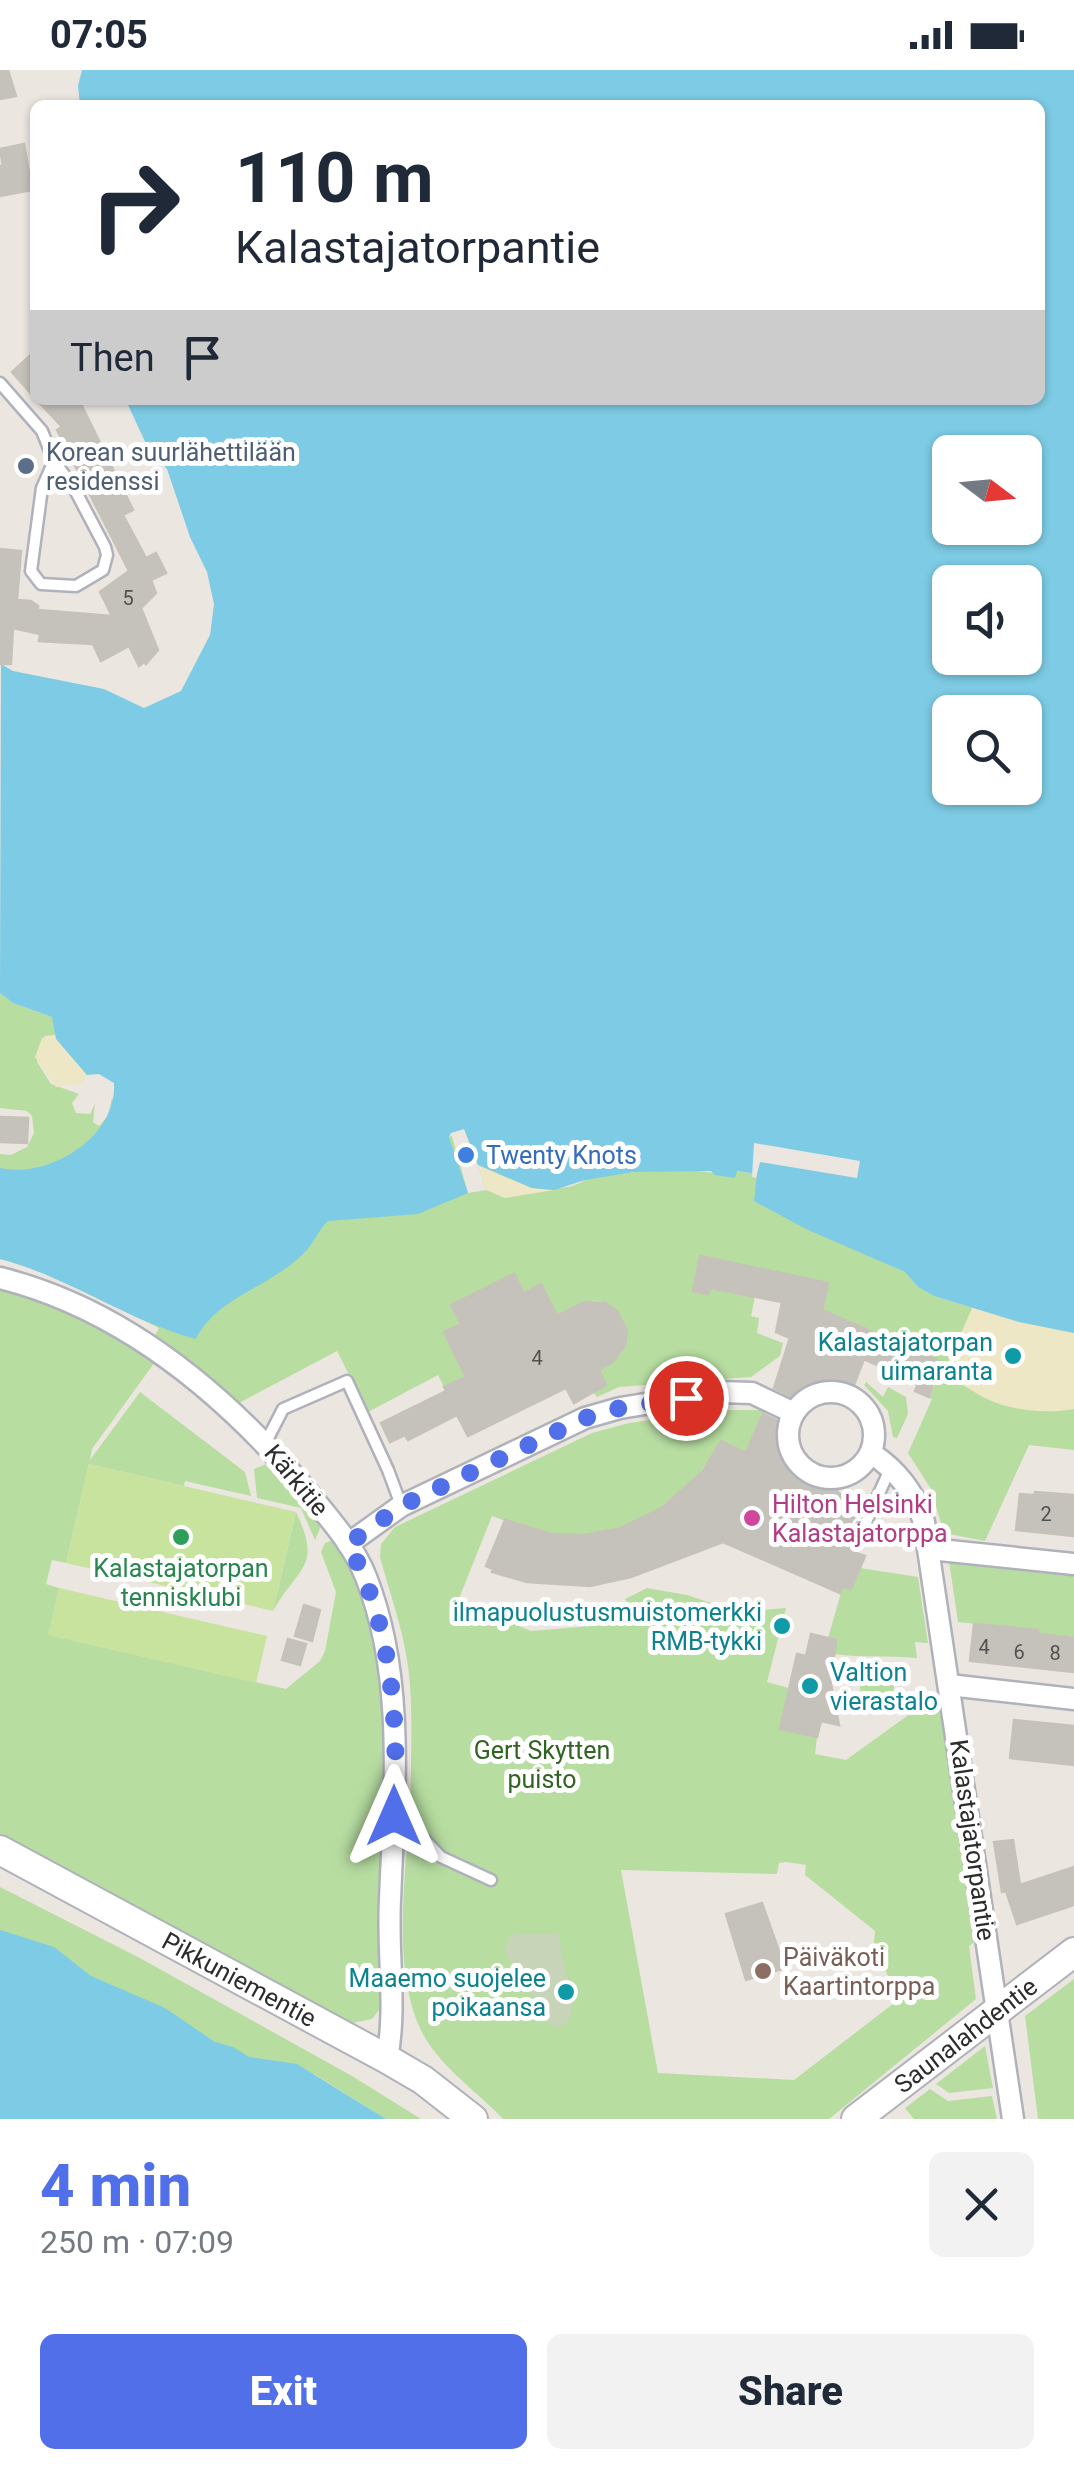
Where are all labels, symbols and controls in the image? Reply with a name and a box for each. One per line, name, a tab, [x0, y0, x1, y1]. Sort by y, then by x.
text: 07:05	[50, 13, 148, 57]
text: 110 m	[235, 137, 434, 219]
icon: right	[70, 140, 200, 270]
text: Kalastajatorpantie	[235, 221, 600, 274]
icon: arrive	[175, 330, 230, 385]
text: Then	[70, 336, 155, 380]
north arrow	[932, 435, 1042, 545]
map controls	[932, 435, 1042, 805]
place label: Korean suurlähettilään residenssi	[46, 438, 296, 496]
marker: Korean suurlähettilään residenssi	[15, 455, 37, 477]
button: sound	[932, 565, 1042, 675]
house number: 5	[122, 586, 134, 610]
button: search	[932, 695, 1042, 805]
place label: Twenty Knots	[486, 1141, 637, 1170]
marker: Twenty Knots	[455, 1144, 477, 1166]
place label: Kalastajatorpan uimaranta	[818, 1328, 993, 1386]
marker: Kalastajatorpan uimaranta	[1002, 1345, 1024, 1367]
house number: 4	[531, 1346, 543, 1370]
pin	[644, 1356, 729, 1441]
icon: arrive	[659, 1371, 714, 1426]
street label: Kärkitie	[259, 1439, 335, 1522]
place label: Hilton Helsinki Kalastajatorppa	[772, 1490, 948, 1548]
house number: 2	[1040, 1502, 1052, 1526]
marker: Hilton Helsinki Kalastajatorppa	[741, 1507, 763, 1529]
marker: Kalastajatorpan tennisklubi	[170, 1526, 192, 1548]
place label: Kalastajatorpan tennisklubi	[93, 1554, 269, 1612]
place label: ilmapuolustusmuistomerkki RMB-tykki	[453, 1598, 762, 1656]
marker: ilmapuolustusmuistomerkki RMB-tykki	[771, 1615, 793, 1637]
house number: 4	[978, 1635, 990, 1659]
house number: 6	[1013, 1640, 1025, 1664]
house number: 8	[1049, 1641, 1061, 1665]
place label: Valtion vierastalo	[830, 1658, 938, 1716]
marker: Valtion vierastalo	[799, 1675, 821, 1697]
park label: Gert Skytten puisto	[474, 1736, 610, 1794]
street label: Kalastajatorpantie	[944, 1738, 1001, 1943]
position arrow	[342, 1764, 446, 1868]
street label: Pikkuniementie	[157, 1926, 321, 2033]
place label: Päiväkoti Kaartintorppa	[783, 1943, 935, 2001]
marker: Päiväkoti Kaartintorppa	[752, 1960, 774, 1982]
place label: Maaemo suojelee poikaansa	[349, 1964, 546, 2022]
street label: Saunalahdentie	[889, 1972, 1043, 2099]
marker: Maaemo suojelee poikaansa	[555, 1981, 577, 2003]
text: 4 min	[40, 2150, 191, 2221]
button: close	[929, 2152, 1034, 2257]
text: 250 m · 07:09	[40, 2223, 234, 2261]
button: Exit	[40, 2334, 527, 2449]
button: Share	[547, 2334, 1034, 2449]

